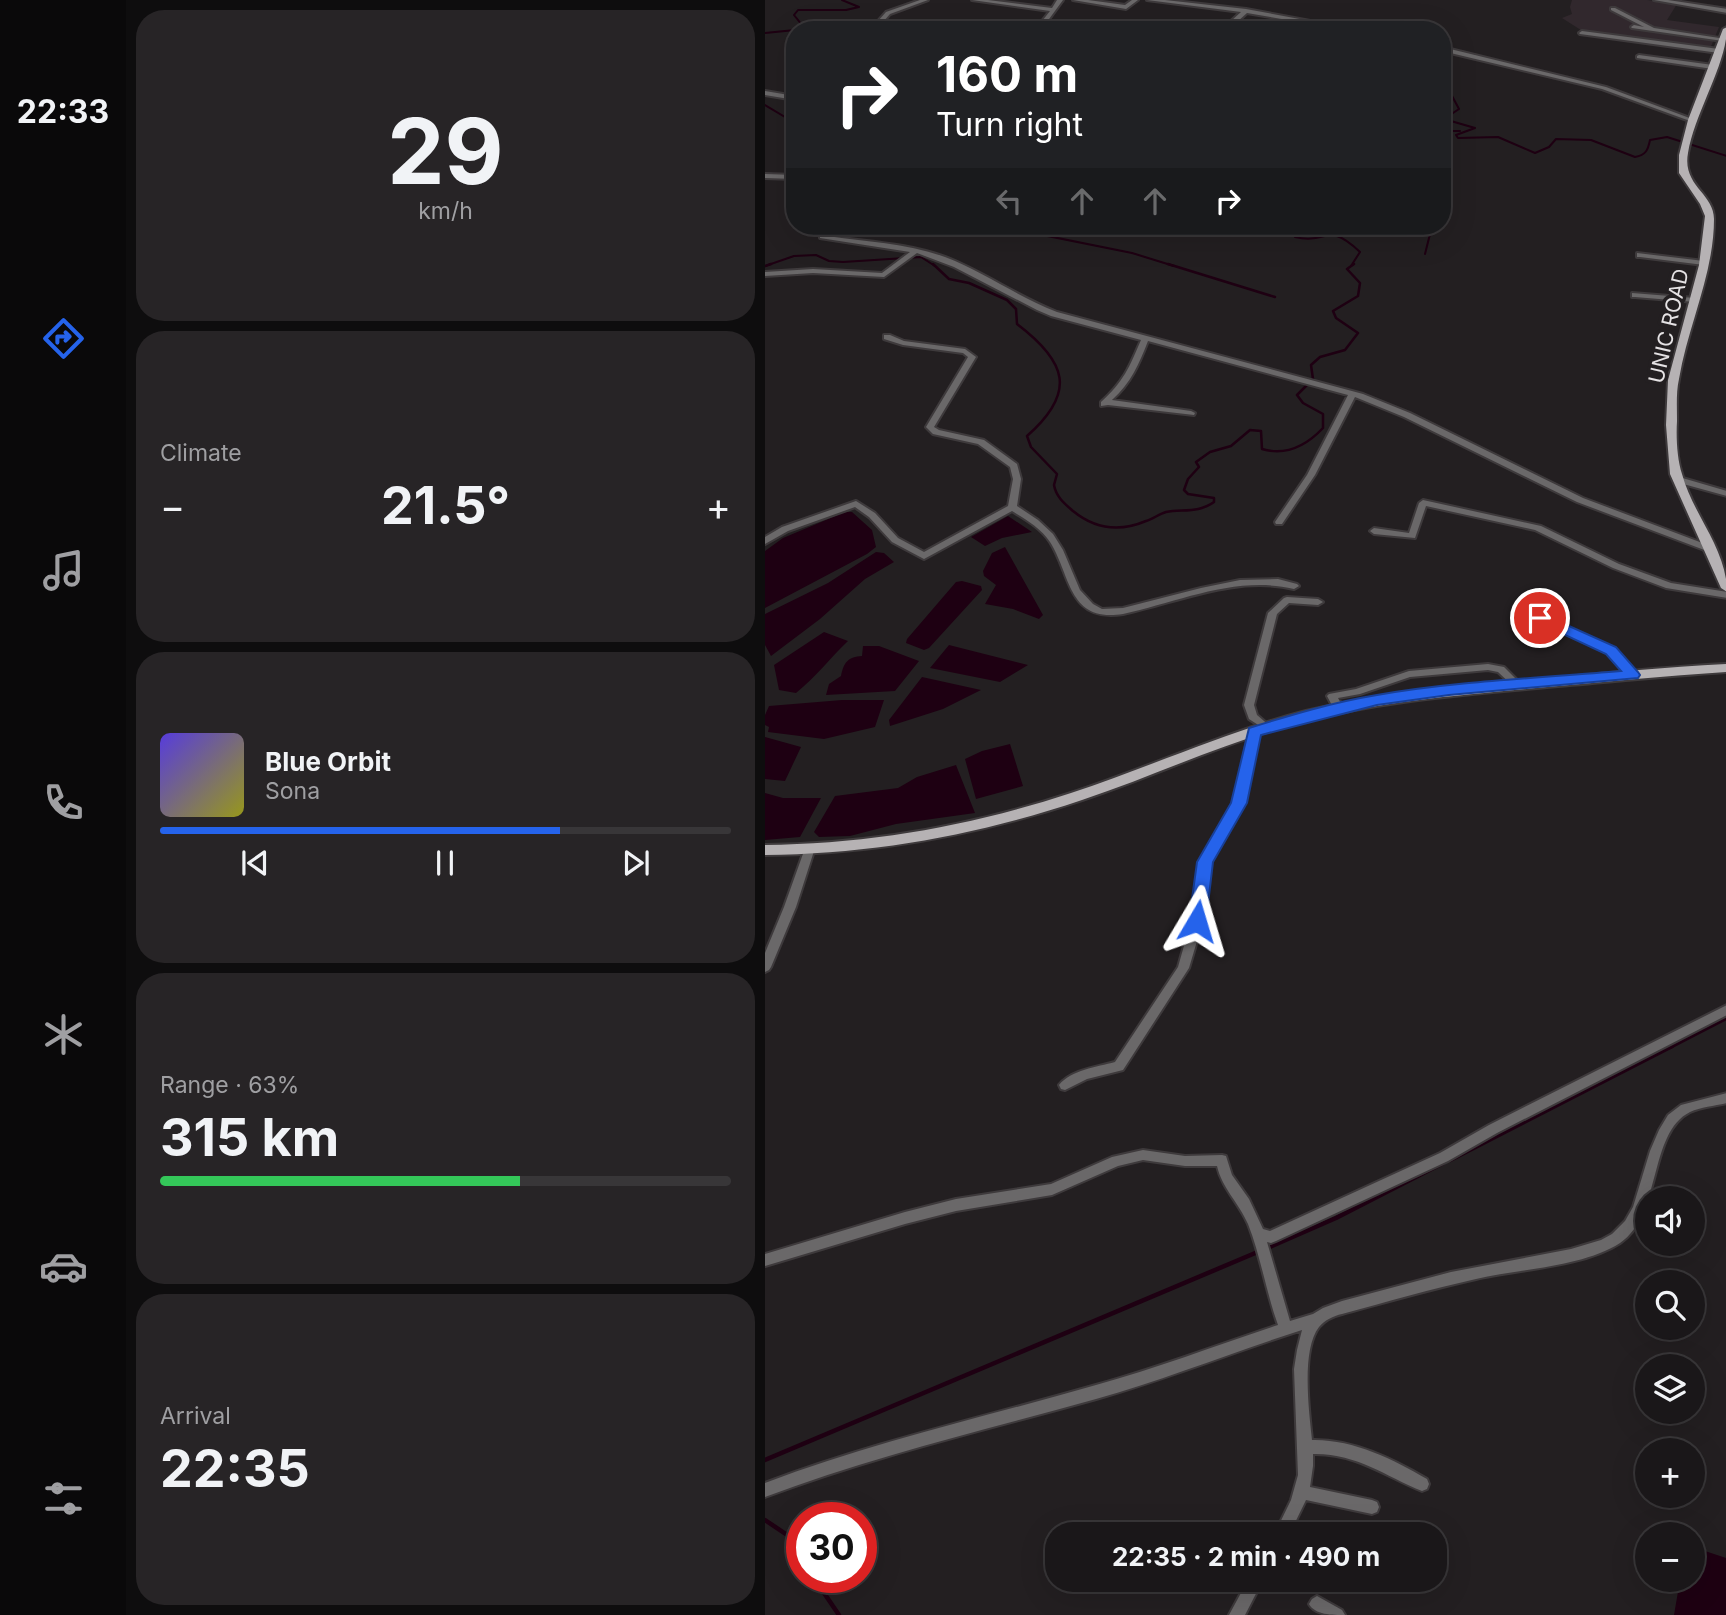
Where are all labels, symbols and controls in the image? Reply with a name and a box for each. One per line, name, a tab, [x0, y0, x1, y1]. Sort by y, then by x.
text: 160 m	[936, 45, 1078, 104]
icon: right	[821, 49, 912, 140]
text: 22:33	[17, 92, 109, 131]
text: 29	[387, 96, 504, 206]
text: Turn right	[936, 105, 1083, 144]
icon: left	[990, 182, 1028, 220]
icon: ahead	[1063, 182, 1101, 220]
icon: ahead	[1136, 182, 1174, 220]
icon: right	[1209, 182, 1247, 220]
text: km/h	[418, 197, 473, 225]
street label: UNIC ROAD	[1643, 266, 1694, 386]
icon: directions	[39, 314, 88, 363]
text: Climate	[160, 439, 242, 467]
text: 21.5°	[381, 474, 510, 537]
text: −	[160, 483, 185, 529]
text: +	[706, 483, 731, 529]
icon: music	[39, 546, 88, 595]
pin	[1510, 588, 1570, 648]
icon: arrive	[1521, 599, 1559, 637]
text: Blue Orbit	[265, 746, 391, 777]
text: Sona	[265, 777, 320, 805]
icon: phone	[39, 778, 88, 827]
icon: previous	[236, 844, 274, 882]
icon: pause	[426, 844, 464, 882]
icon: next	[617, 844, 655, 882]
position arrow	[1160, 884, 1234, 958]
icon: climate	[39, 1010, 88, 1059]
text: Range · 63%	[160, 1071, 299, 1099]
text: 315 km	[160, 1106, 339, 1169]
map controls	[1635, 1186, 1705, 1592]
button: sound	[1635, 1186, 1705, 1256]
icon: car	[39, 1242, 88, 1291]
button: search	[1635, 1270, 1705, 1340]
button: layers	[1635, 1354, 1705, 1424]
text: Arrival	[160, 1402, 231, 1430]
text: 22:35	[160, 1437, 310, 1500]
button: +	[1635, 1438, 1705, 1508]
icon: filters	[39, 1474, 88, 1523]
speed limit sign: 30	[786, 1502, 877, 1593]
button: −	[1635, 1522, 1705, 1592]
text: 22:35 · 2 min · 490 m	[1112, 1541, 1380, 1572]

